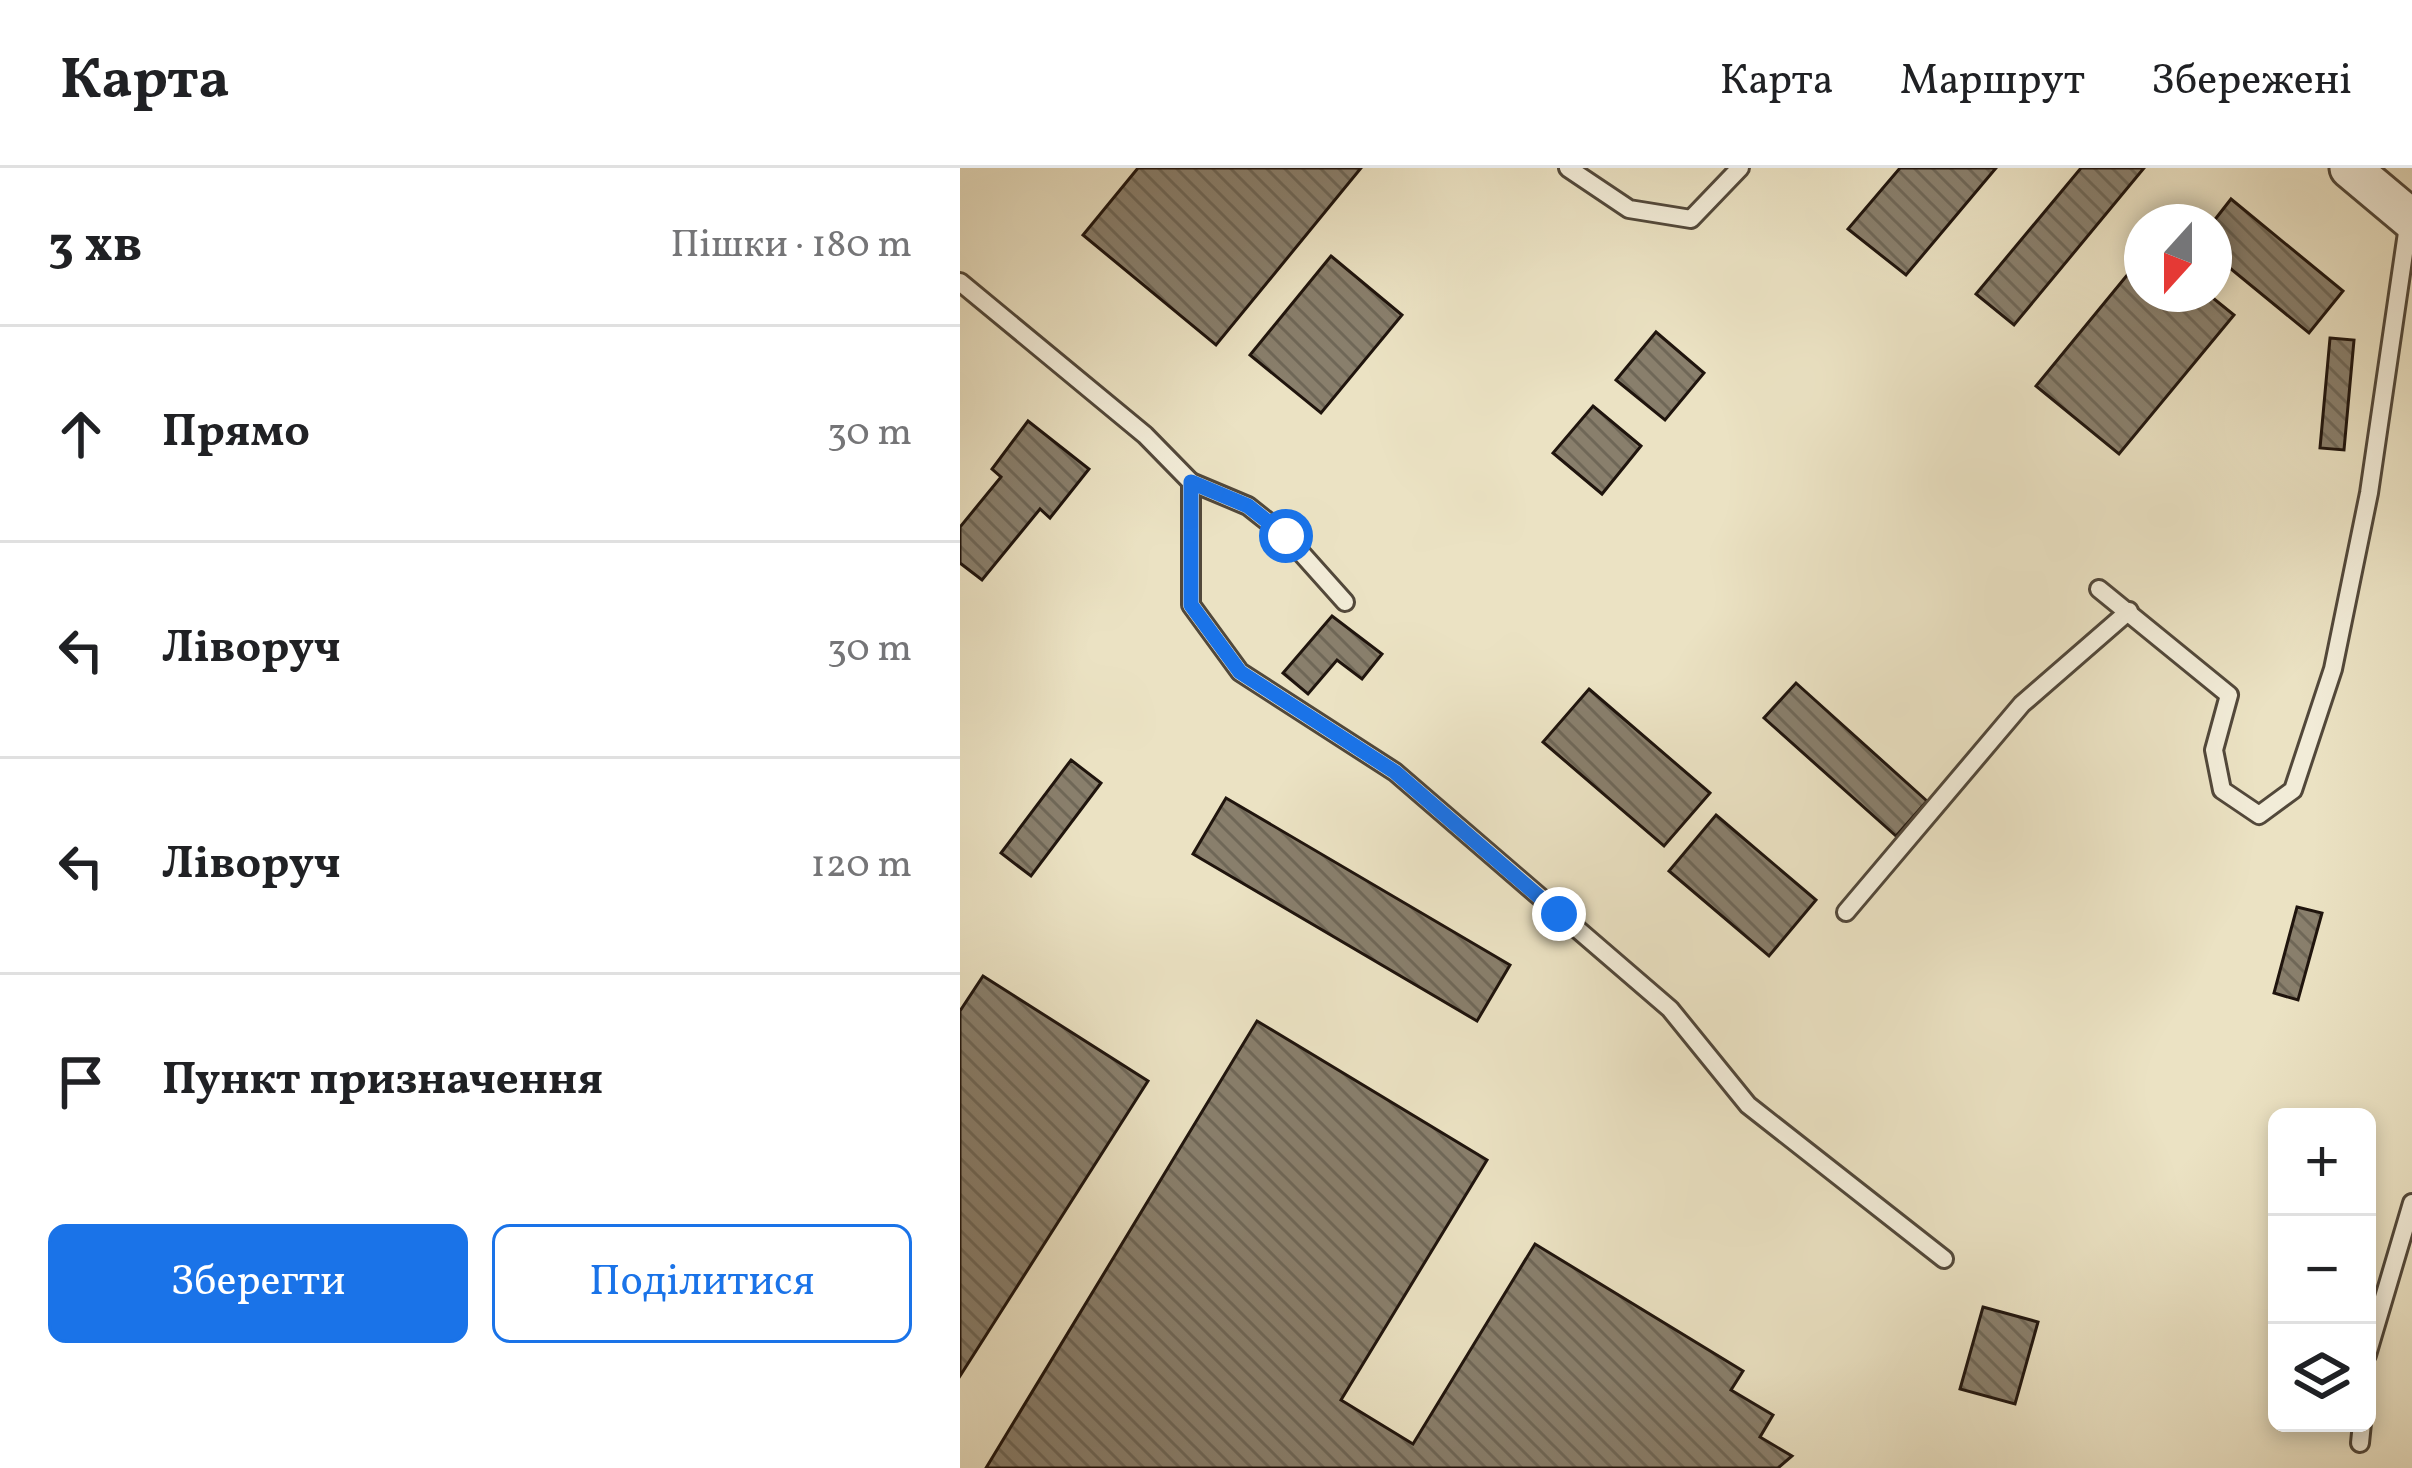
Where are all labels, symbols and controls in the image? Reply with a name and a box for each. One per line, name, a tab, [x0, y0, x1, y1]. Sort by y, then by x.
text: Карта	[60, 43, 230, 122]
text: Карта	[1720, 53, 1834, 112]
text: Маршрут	[1900, 53, 2085, 112]
text: Збережені	[2151, 53, 2352, 112]
north arrow	[2124, 204, 2232, 312]
text: 3 хв	[48, 211, 142, 282]
text: Пішки · 180 m	[670, 219, 912, 273]
icon: ahead	[48, 401, 114, 467]
text: Прямо	[162, 402, 310, 465]
text: 30 m	[827, 407, 912, 461]
route start	[1259, 509, 1313, 563]
icon: left	[48, 617, 114, 683]
text: Ліворуч	[162, 618, 341, 681]
text: 30 m	[827, 623, 912, 677]
icon: left	[48, 833, 114, 899]
text: Ліворуч	[162, 834, 341, 897]
text: 120 m	[811, 839, 912, 893]
route end	[1532, 887, 1586, 941]
icon: arrive	[48, 1049, 114, 1115]
text: Пункт призначення	[162, 1050, 603, 1113]
map controls	[2268, 1108, 2376, 1432]
button: +	[2268, 1108, 2376, 1216]
button: −	[2268, 1216, 2376, 1324]
button: Зберегти	[48, 1224, 468, 1343]
button: Поділитися	[492, 1224, 912, 1343]
button: layers	[2268, 1324, 2376, 1432]

